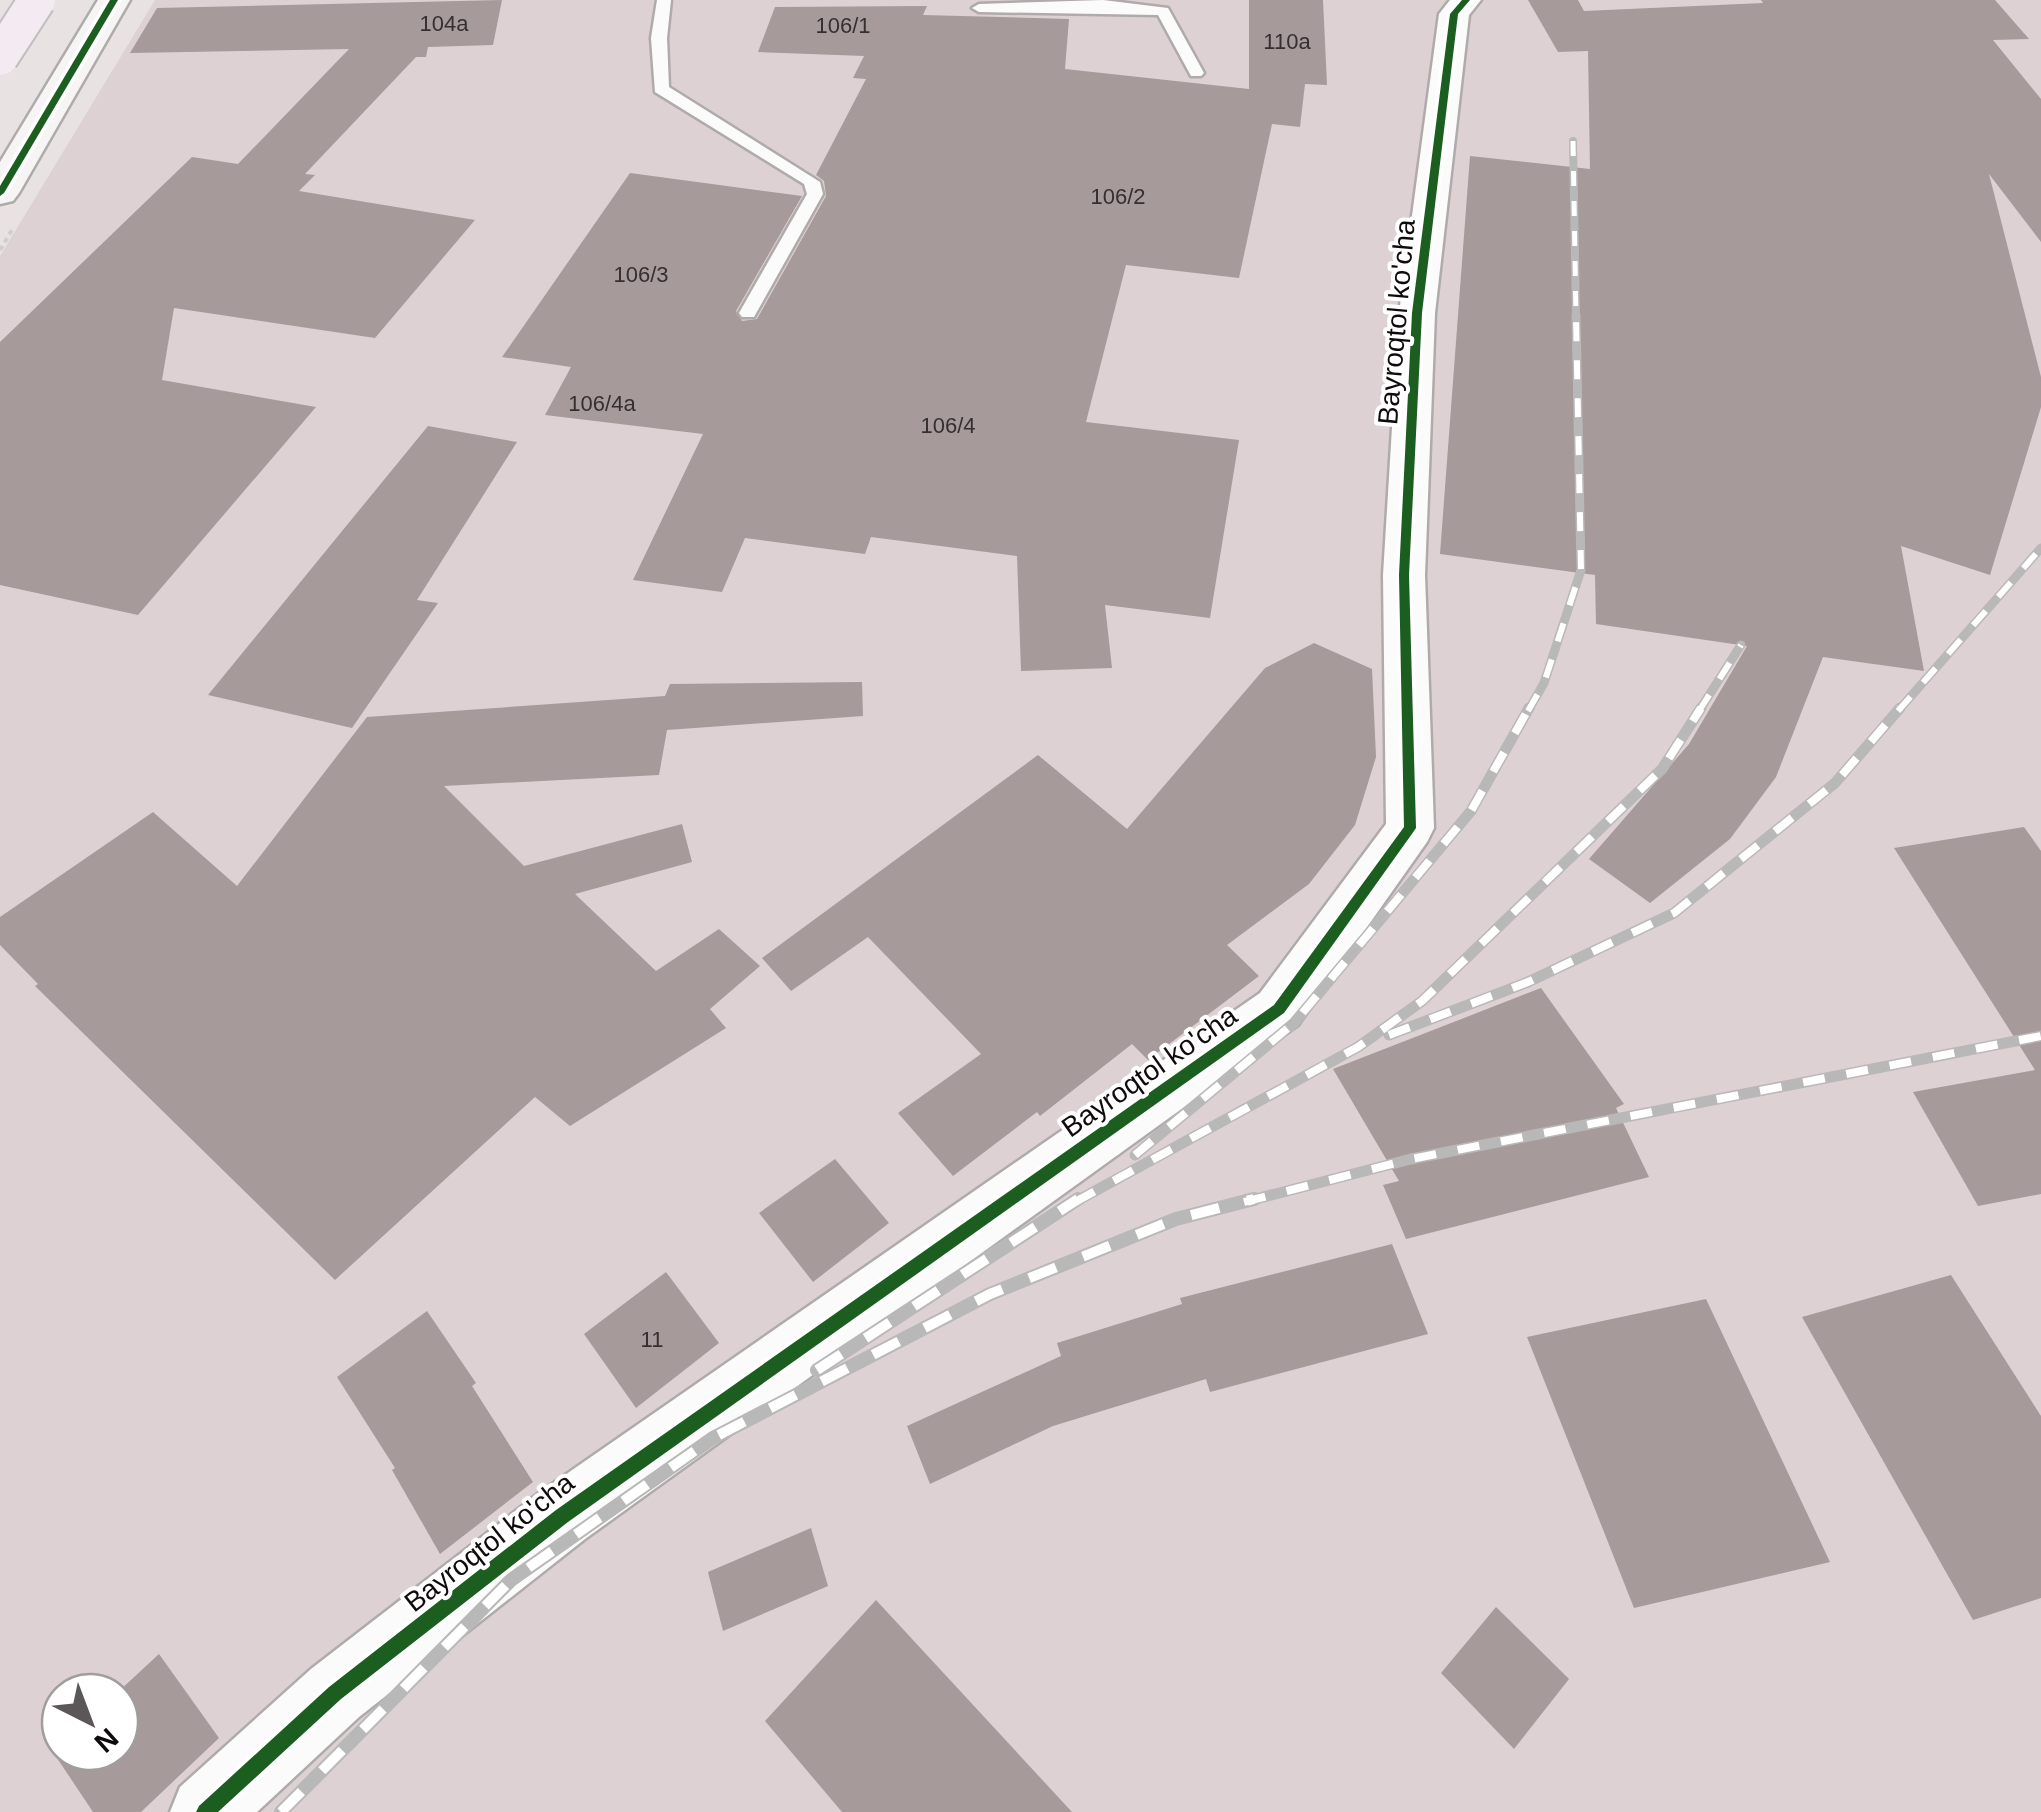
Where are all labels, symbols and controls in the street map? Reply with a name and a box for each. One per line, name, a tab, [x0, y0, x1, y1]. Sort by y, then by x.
house number: 104a	[420, 11, 469, 36]
house number: 106/1	[815, 13, 871, 38]
house number: 110a	[1263, 29, 1311, 54]
house number: 106/2	[1090, 184, 1146, 209]
street label: Bayroqtol ko'cha	[1372, 218, 1421, 426]
house number: 106/3	[613, 262, 669, 287]
house number: 106/4a	[568, 391, 636, 416]
house number: 106/4	[920, 413, 976, 438]
street label: Bayroqtol ko'cha	[1056, 999, 1243, 1143]
house number: 11	[641, 1327, 663, 1352]
street label: Bayroqtol ko'cha	[399, 1466, 580, 1618]
north arrow	[40, 1672, 140, 1772]
text: N	[89, 1722, 124, 1758]

